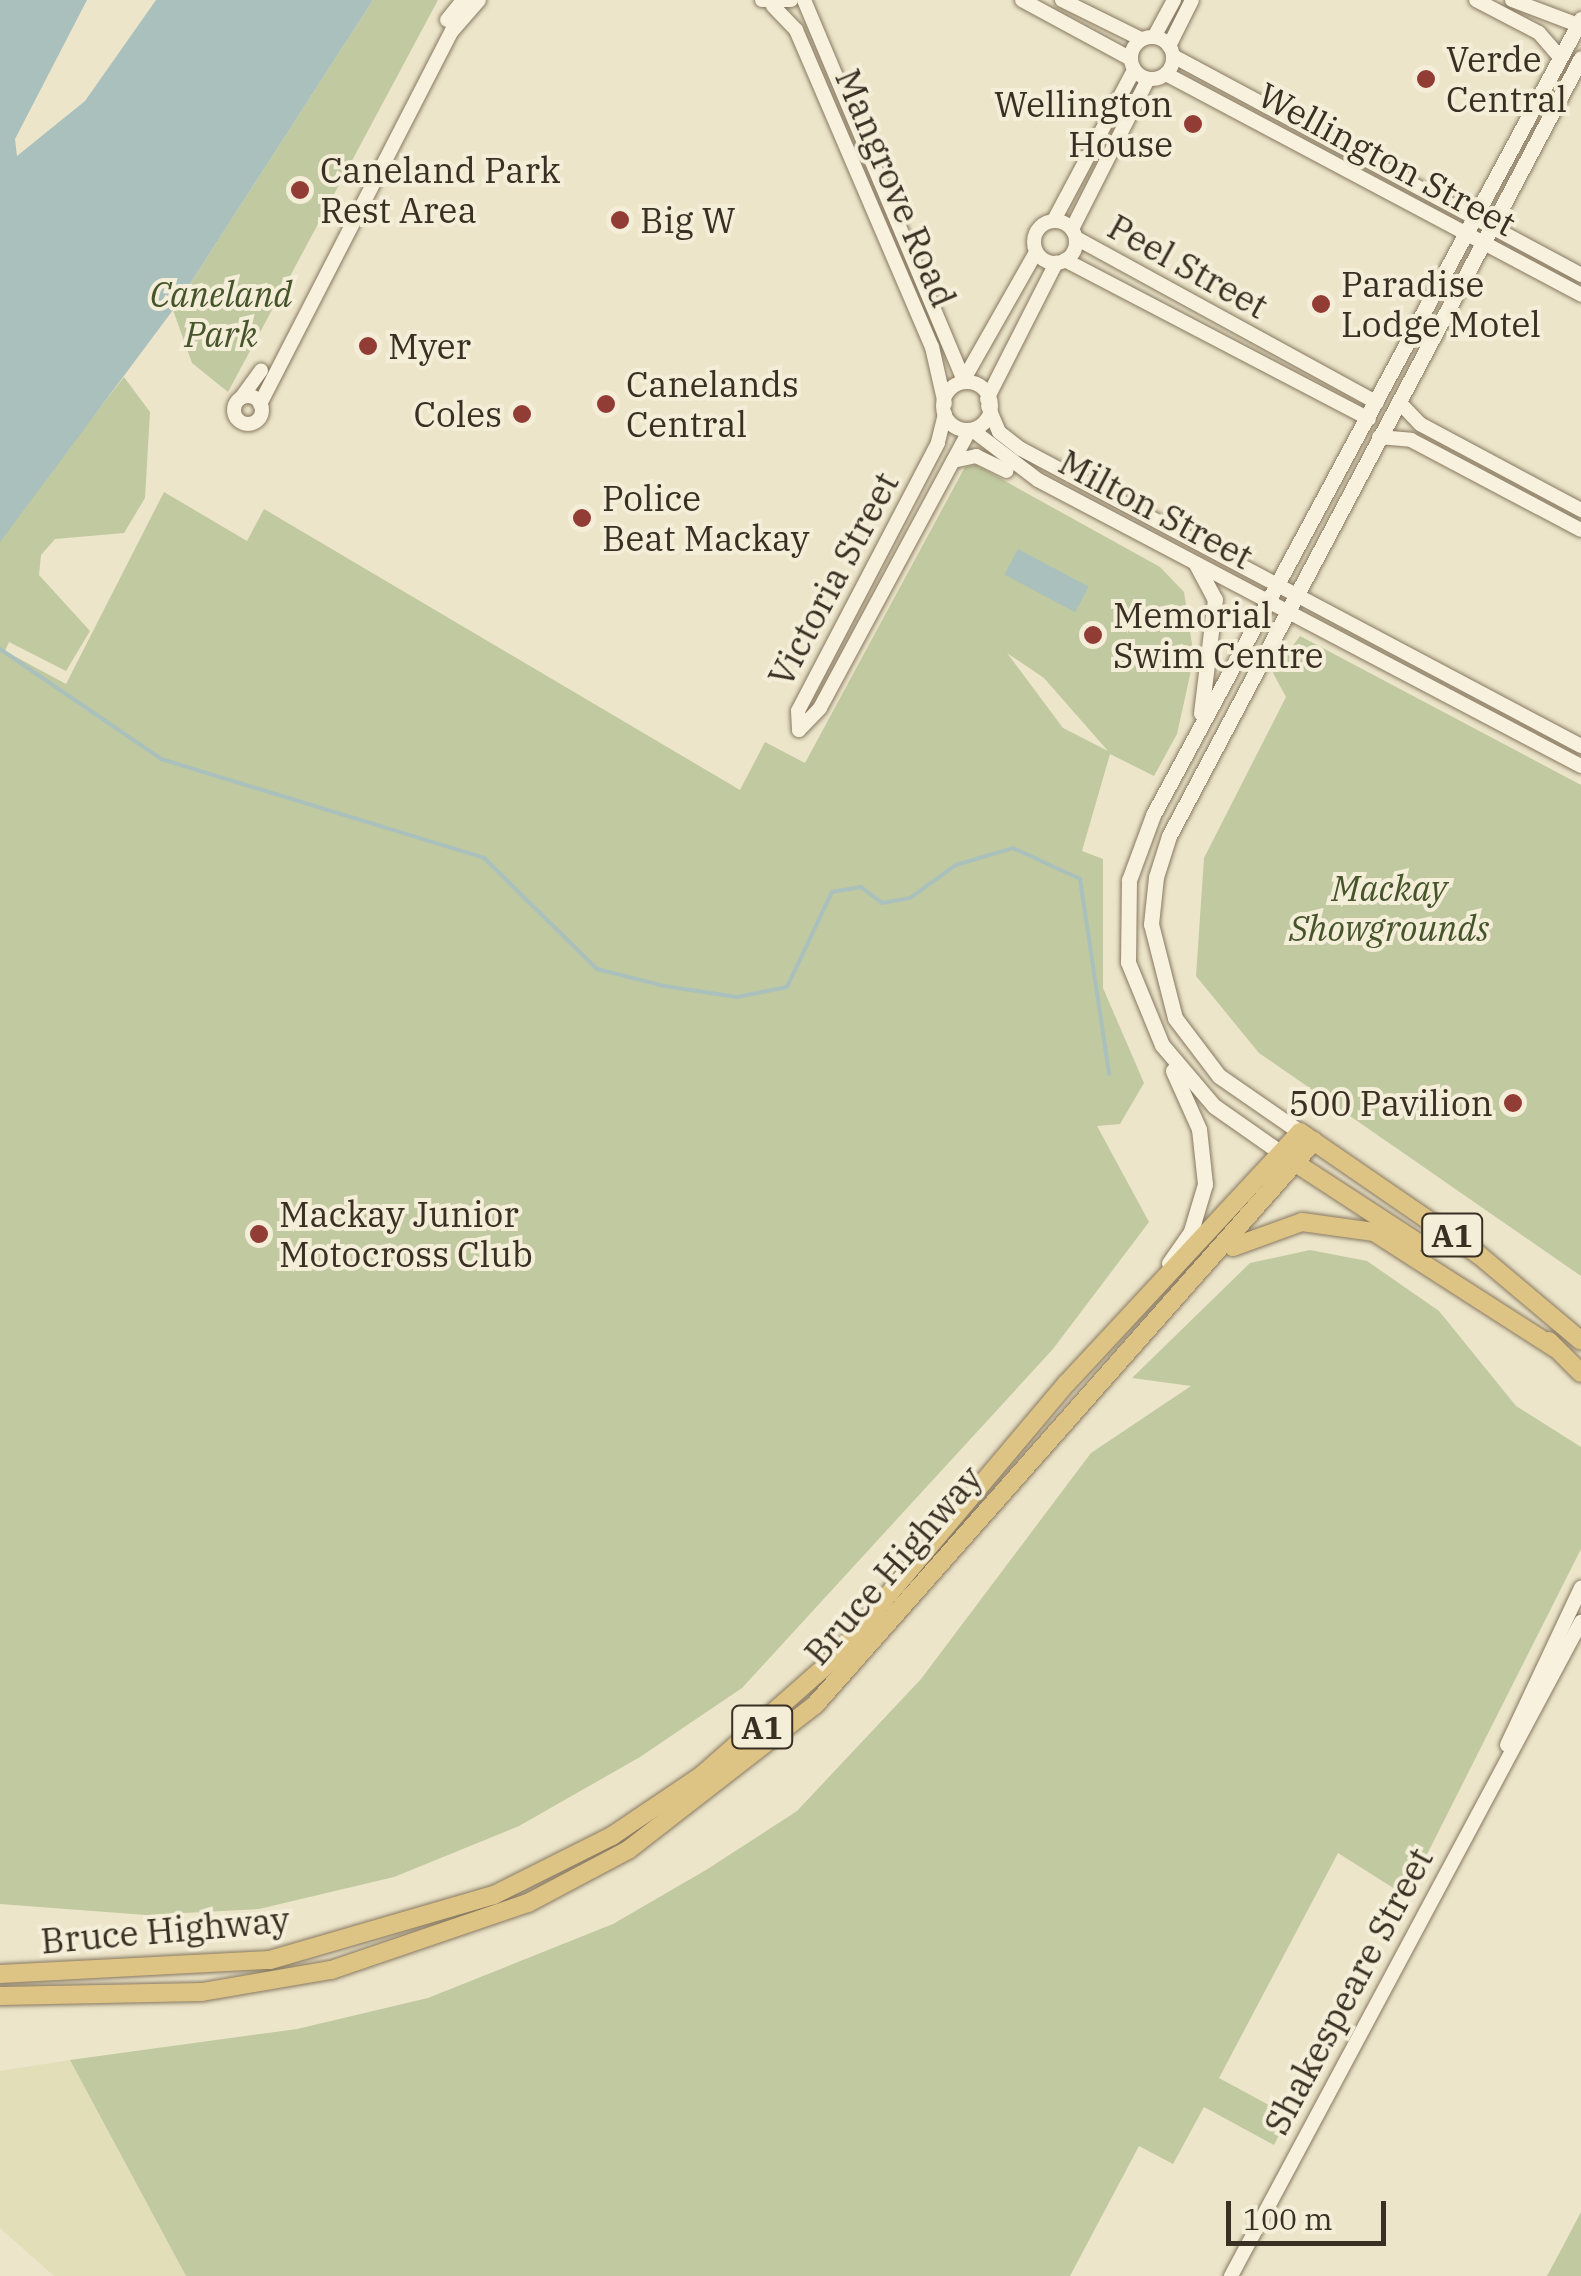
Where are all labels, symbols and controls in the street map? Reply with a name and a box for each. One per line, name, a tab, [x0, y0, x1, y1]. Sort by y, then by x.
place label: Verde Central	[1446, 38, 1567, 120]
street label: Mangrove Road	[827, 63, 965, 313]
marker: Verde Central	[1415, 68, 1437, 90]
street label: Wellington Street	[1251, 73, 1523, 245]
place label: Wellington House	[994, 83, 1173, 165]
marker: Wellington House	[1182, 113, 1204, 135]
place label: Caneland Park Rest Area	[320, 149, 560, 231]
marker: Caneland Park Rest Area	[289, 179, 311, 201]
place label: Big W	[640, 199, 736, 241]
street label: Peel Street	[1101, 205, 1275, 327]
marker: Big W	[609, 209, 631, 231]
place label: Paradise Lodge Motel	[1341, 263, 1541, 345]
park label: Caneland Park	[150, 273, 292, 355]
marker: Paradise Lodge Motel	[1310, 293, 1332, 315]
place label: Myer	[388, 325, 471, 367]
marker: Myer	[357, 335, 379, 357]
place label: Canelands Central	[626, 363, 799, 445]
place label: Coles	[414, 393, 502, 435]
marker: Canelands Central	[595, 393, 617, 415]
marker: Coles	[511, 403, 533, 425]
street label: Milton Street	[1052, 440, 1260, 578]
street label: Victoria Street	[759, 465, 907, 693]
place label: Police Beat Mackay	[602, 477, 809, 559]
marker: Police Beat Mackay	[571, 507, 593, 529]
place label: Memorial Swim Centre	[1113, 594, 1323, 676]
marker: Memorial Swim Centre	[1082, 624, 1104, 646]
park label: Mackay Showgrounds	[1289, 867, 1489, 949]
place label: 500 Pavilion	[1289, 1082, 1493, 1124]
marker: 500 Pavilion	[1502, 1092, 1524, 1114]
place label: Mackay Junior Motocross Club	[279, 1193, 533, 1275]
road number: A1	[1420, 1208, 1484, 1262]
marker: Mackay Junior Motocross Club	[248, 1223, 270, 1245]
street label: Bruce Highway	[795, 1457, 991, 1673]
road number: A1	[730, 1700, 794, 1754]
street label: Shakespeare Street	[1255, 1841, 1441, 2141]
street label: Bruce Highway	[39, 1898, 291, 1962]
scale bar	[1231, 2181, 1391, 2243]
text: 100 m	[1243, 2199, 1333, 2238]

